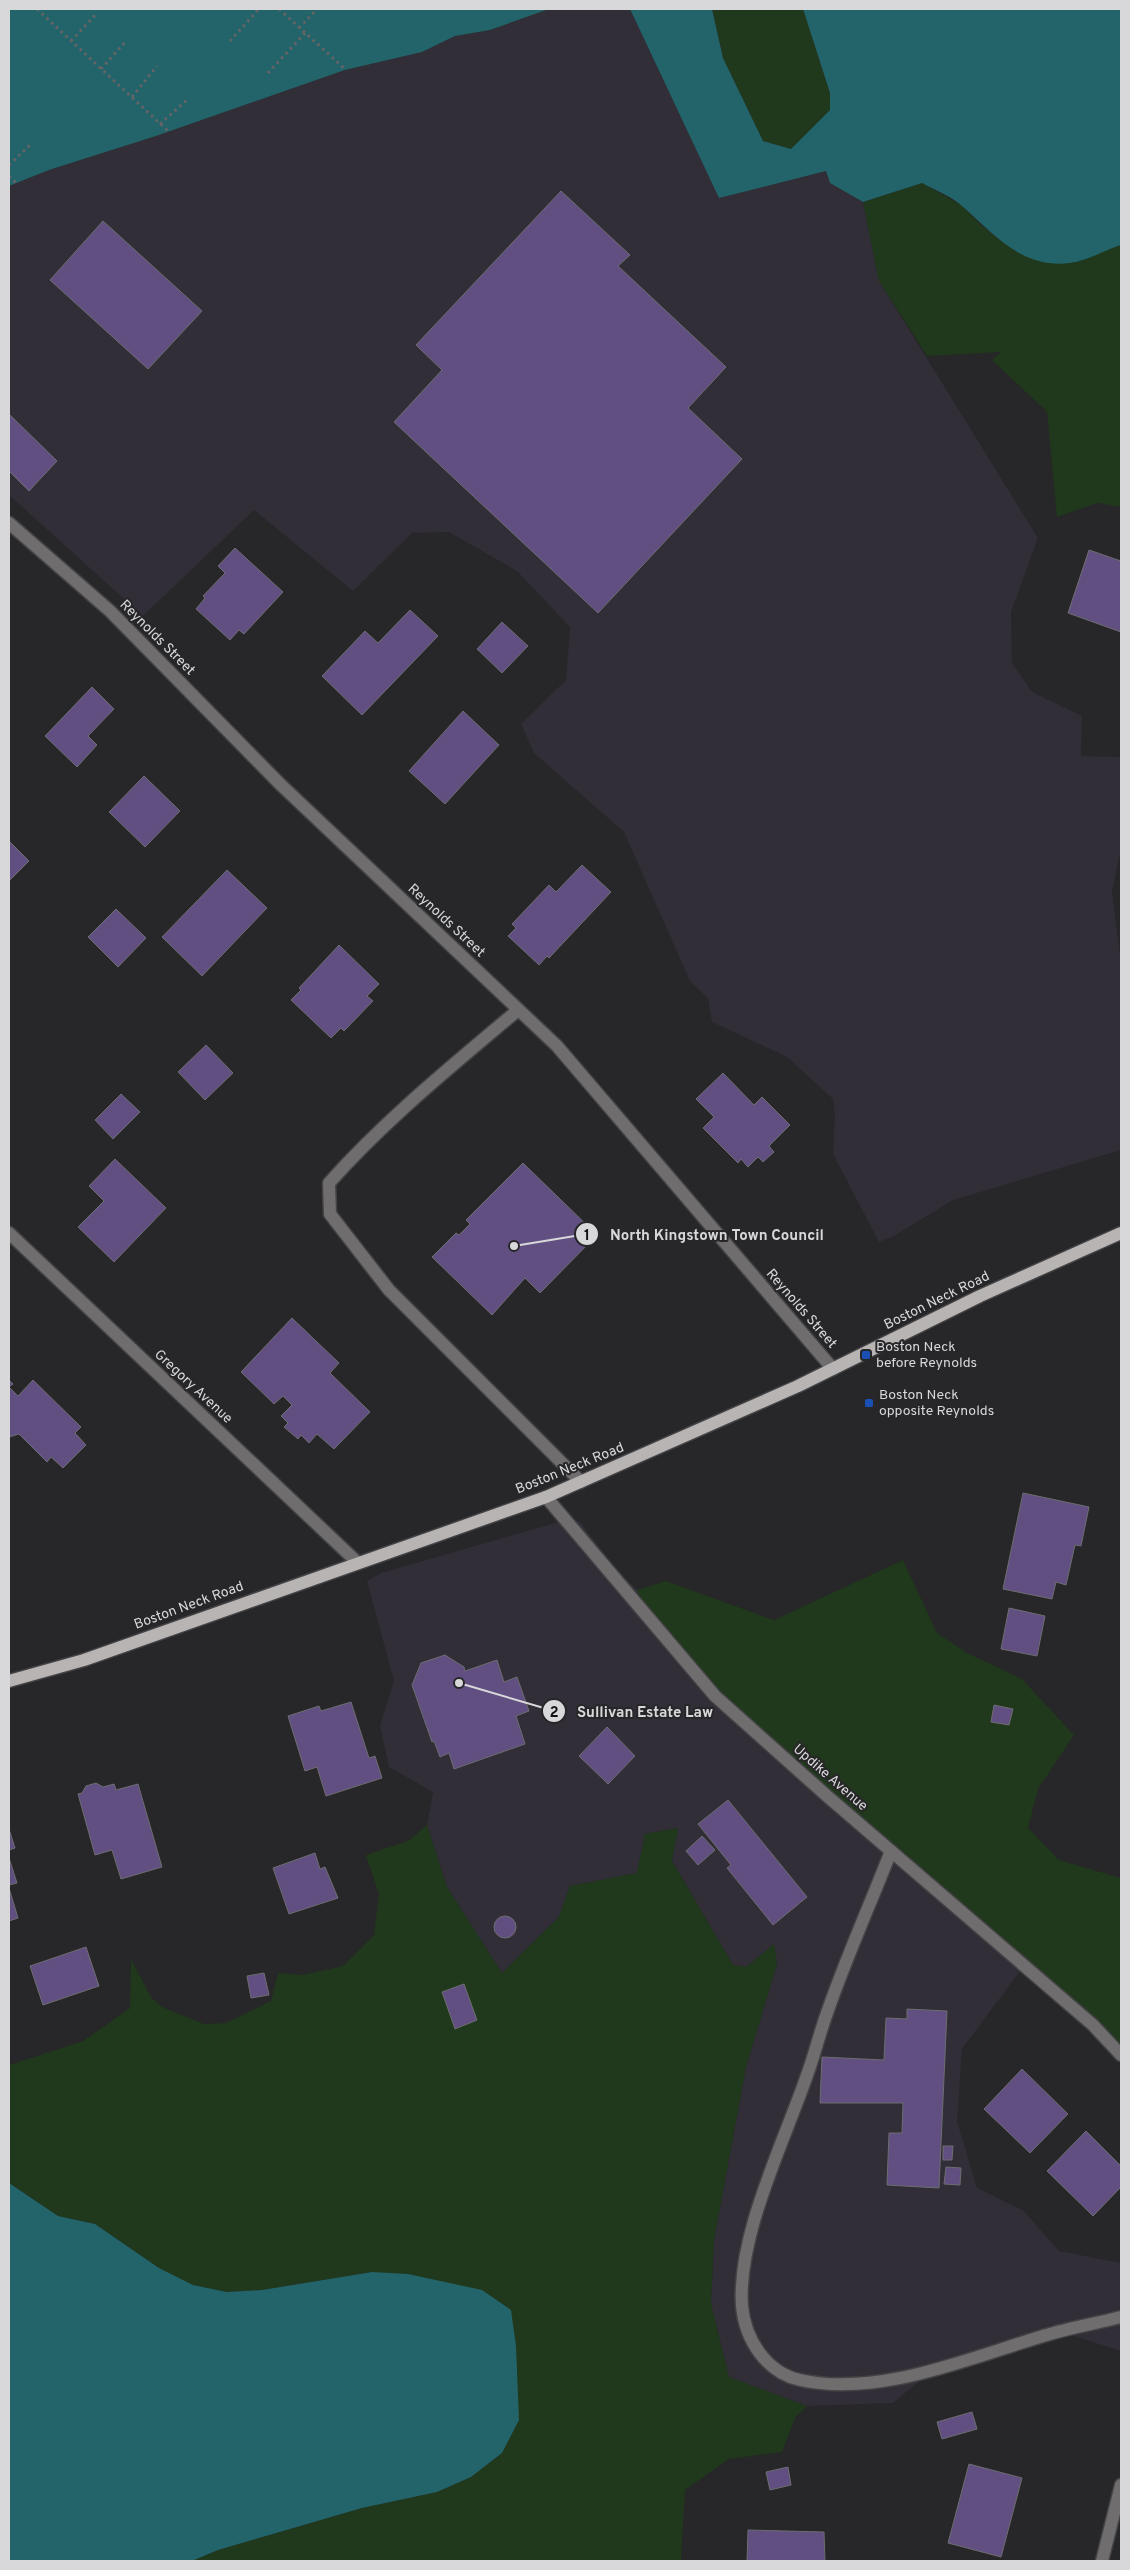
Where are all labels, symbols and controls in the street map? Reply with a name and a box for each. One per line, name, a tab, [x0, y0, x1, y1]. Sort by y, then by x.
street label: Reynolds Street	[116, 597, 198, 679]
street label: Reynolds Street	[404, 881, 488, 961]
callout: North Kingstown Town Council	[575, 1219, 833, 1249]
text: 1	[584, 1227, 590, 1246]
text: North Kingstown Town Council	[610, 1227, 824, 1246]
street label: Reynolds Street	[762, 1266, 840, 1352]
street label: Boston Neck Road	[881, 1268, 993, 1334]
place label: Boston Neck before Reynolds	[876, 1339, 977, 1372]
street label: Gregory Avenue	[150, 1346, 236, 1428]
marker: Boston Neck before Reynolds	[860, 1349, 872, 1361]
place label: Boston Neck opposite Reynolds	[879, 1387, 994, 1420]
marker: Boston Neck opposite Reynolds	[863, 1397, 875, 1409]
street label: Boston Neck Road	[513, 1440, 627, 1498]
street label: Boston Neck Road	[132, 1578, 246, 1634]
callout: Sullivan Estate Law	[542, 1696, 723, 1726]
text: 2	[549, 1704, 559, 1723]
text: Sullivan Estate Law	[577, 1704, 713, 1723]
street label: Updike Avenue	[789, 1741, 871, 1815]

